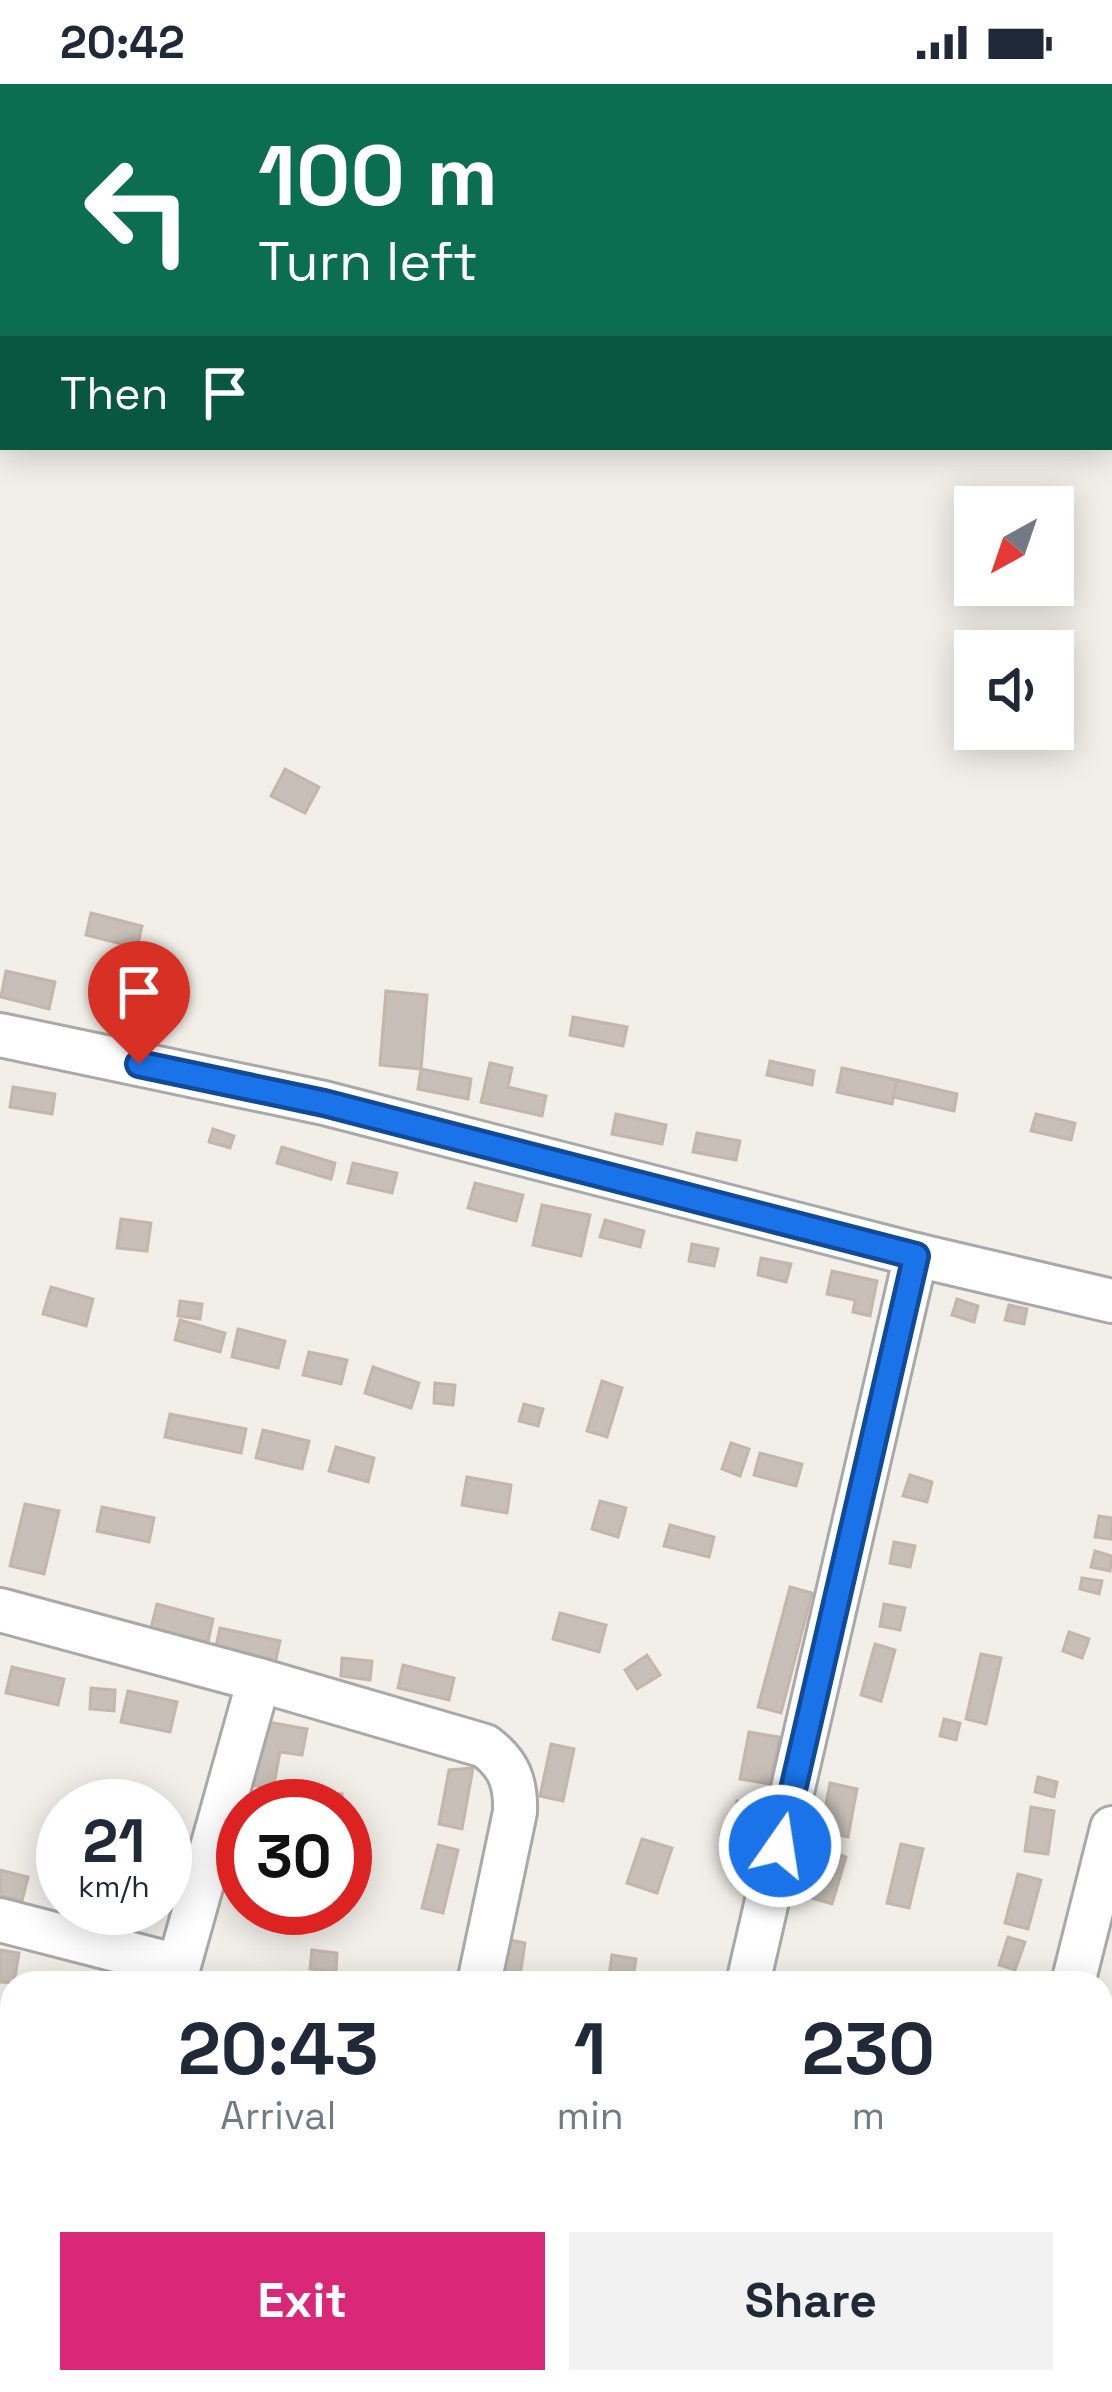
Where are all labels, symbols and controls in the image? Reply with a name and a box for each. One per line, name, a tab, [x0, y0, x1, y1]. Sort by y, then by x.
text: 20:42	[60, 14, 185, 71]
text: 100 m	[258, 122, 498, 230]
icon: left	[60, 132, 216, 288]
text: Turn left	[258, 227, 478, 296]
icon: arrive	[192, 360, 258, 426]
text: Then	[60, 365, 168, 422]
north arrow	[954, 486, 1074, 606]
map controls	[954, 486, 1074, 750]
button: sound	[954, 630, 1074, 750]
pin	[88, 941, 190, 1064]
icon: arrive	[106, 959, 172, 1025]
speed limit sign: 30	[216, 1779, 372, 1935]
position arrow	[717, 1783, 843, 1909]
text: 21	[83, 1803, 145, 1880]
text: km/h	[78, 1867, 150, 1906]
text: 20:43	[178, 2003, 379, 2095]
text: 1	[574, 2003, 606, 2095]
text: 230	[802, 2003, 935, 2095]
text: Arrival	[220, 2091, 336, 2140]
text: min	[557, 2091, 624, 2140]
text: m	[852, 2091, 885, 2140]
button: Exit	[60, 2232, 545, 2370]
button: Share	[569, 2232, 1053, 2370]

